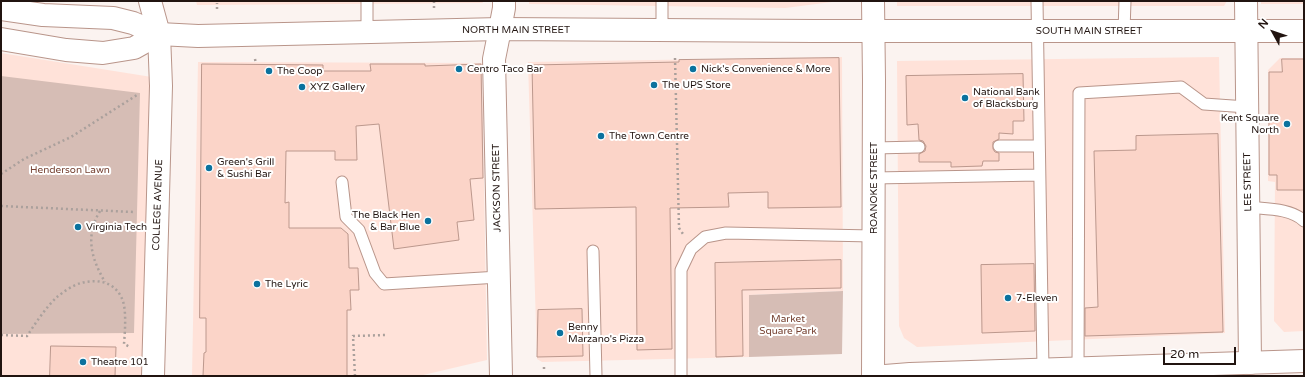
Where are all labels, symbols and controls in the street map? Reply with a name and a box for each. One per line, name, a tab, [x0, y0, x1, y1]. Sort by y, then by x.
north arrow	[1253, 12, 1293, 52]
text: N	[1256, 16, 1271, 32]
street label: NORTH MAIN STREET	[462, 24, 570, 36]
street label: SOUTH MAIN STREET	[1036, 25, 1142, 37]
place label: Centro Taco Bar	[467, 63, 543, 75]
place label: Nick's Convenience & More	[701, 63, 830, 75]
marker: Centro Taco Bar	[454, 64, 464, 74]
marker: Nick's Convenience & More	[688, 64, 698, 74]
place label: The Coop	[277, 65, 323, 77]
marker: The Coop	[264, 66, 274, 76]
place label: The UPS Store	[662, 79, 731, 91]
marker: The UPS Store	[649, 80, 659, 90]
place label: XYZ Gallery	[310, 81, 365, 93]
marker: XYZ Gallery	[297, 82, 307, 92]
place label: National Bank of Blacksburg	[973, 86, 1040, 110]
marker: National Bank of Blacksburg	[960, 93, 970, 103]
place label: Kent Square North	[1221, 112, 1279, 136]
marker: Kent Square North	[1282, 119, 1292, 129]
place label: The Town Centre	[609, 130, 689, 142]
marker: The Town Centre	[596, 131, 606, 141]
street label: ROANOKE STREET	[868, 142, 880, 234]
street label: JACKSON STREET	[490, 144, 504, 232]
street label: LEE STREET	[1241, 152, 1255, 212]
place label: Green's Grill & Sushi Bar	[217, 156, 274, 180]
street label: COLLEGE AVENUE	[150, 159, 166, 251]
marker: Green's Grill & Sushi Bar	[204, 163, 214, 173]
park label: Henderson Lawn	[30, 164, 110, 176]
place label: The Black Hen & Bar Blue	[352, 209, 420, 232]
marker: The Black Hen & Bar Blue	[423, 216, 433, 226]
place label: Virginia Tech	[86, 221, 147, 233]
marker: Virginia Tech	[73, 222, 83, 232]
place label: The Lyric	[265, 278, 308, 290]
marker: The Lyric	[252, 279, 262, 289]
place label: 7-Eleven	[1016, 292, 1058, 304]
marker: 7-Eleven	[1003, 293, 1013, 303]
park label: Market Square Park	[759, 313, 817, 336]
place label: Benny Marzano's Pizza	[568, 321, 644, 344]
marker: Benny Marzano's Pizza	[555, 328, 565, 338]
scale bar	[1165, 339, 1238, 365]
text: 20 m	[1170, 347, 1199, 361]
place label: Theatre 101	[91, 356, 149, 368]
marker: Theatre 101	[78, 357, 88, 367]

